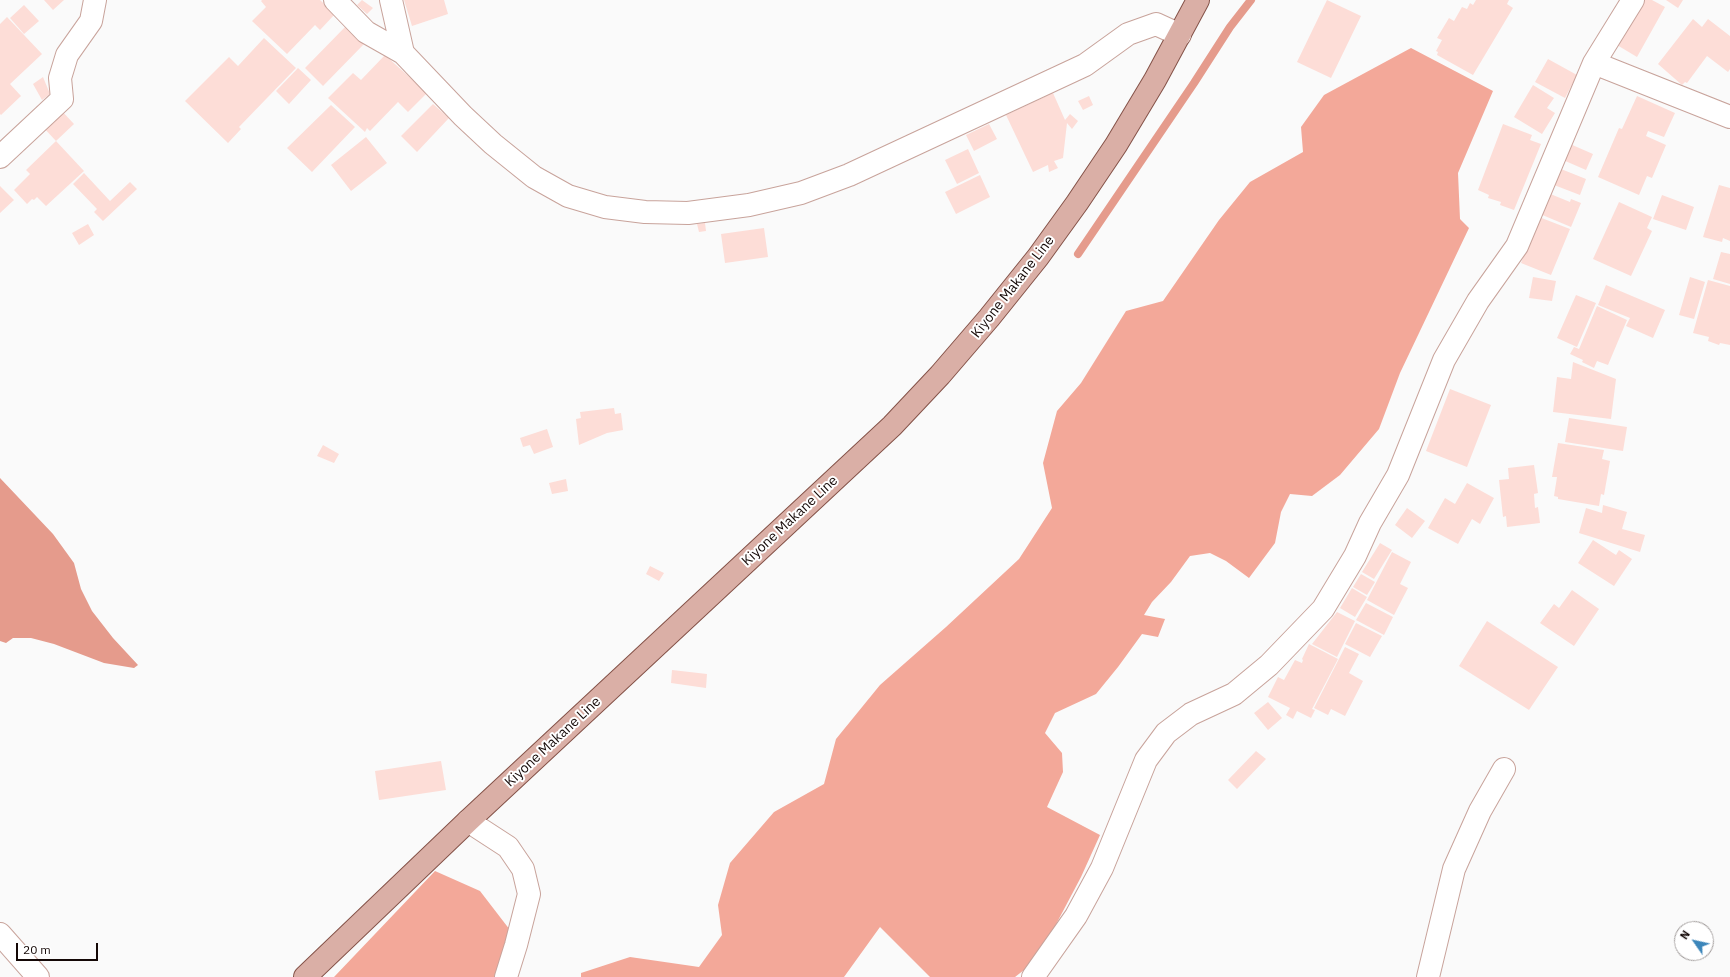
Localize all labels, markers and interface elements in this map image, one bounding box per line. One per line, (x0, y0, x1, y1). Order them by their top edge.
street label: Kiyone Makane Line (968, 233, 1058, 341)
street label: Kiyone Makane Line (739, 472, 841, 570)
street label: Kiyone Makane Line (502, 693, 604, 791)
north arrow (1674, 921, 1714, 961)
text: N (1677, 928, 1693, 942)
scale bar (18, 935, 100, 961)
text: 20 m (23, 942, 51, 957)

